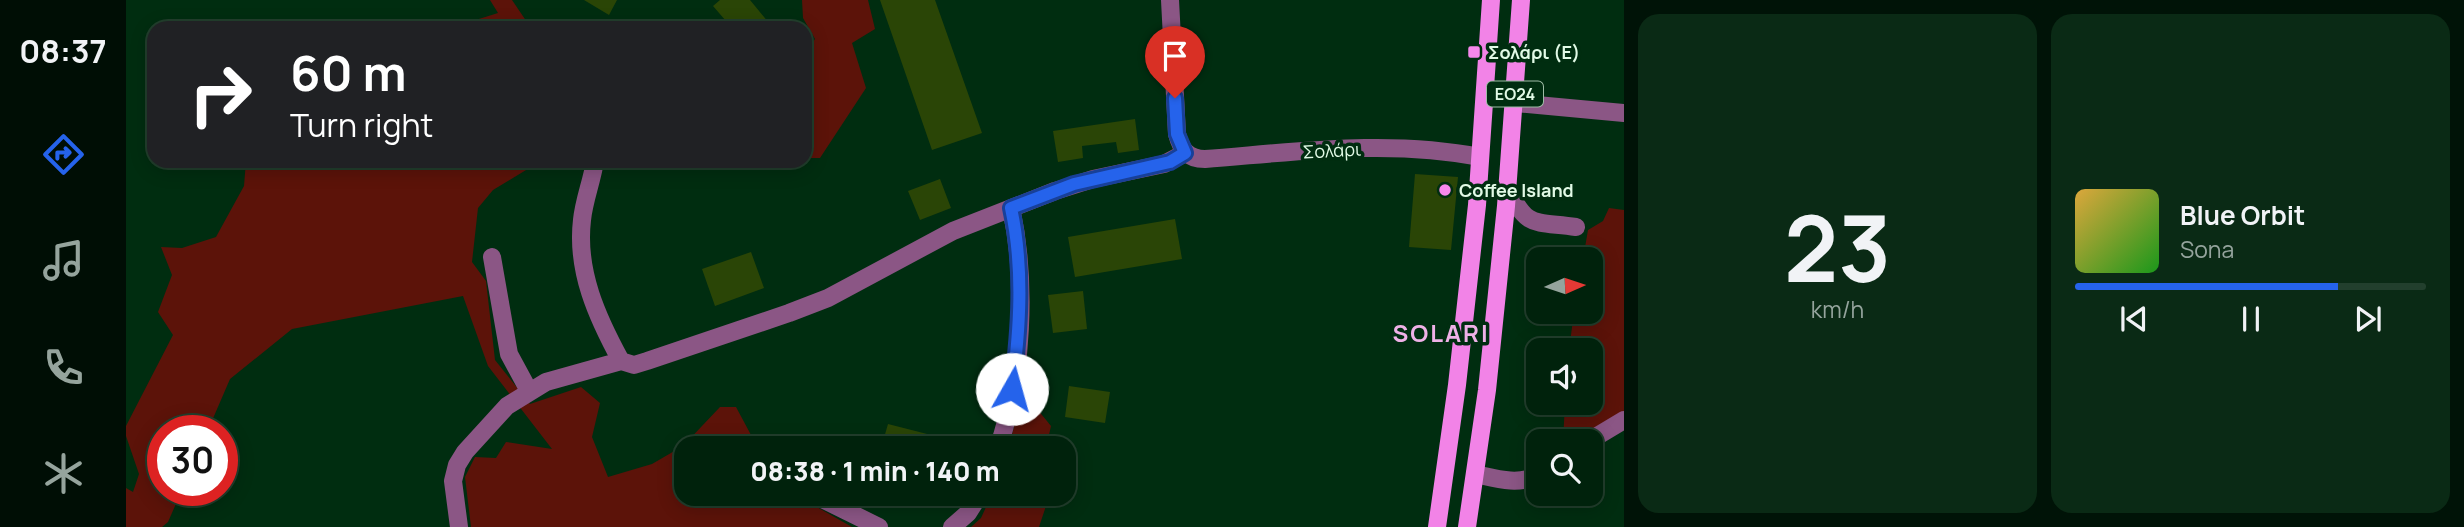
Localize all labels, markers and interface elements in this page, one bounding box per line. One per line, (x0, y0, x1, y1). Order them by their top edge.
pin (1145, 26, 1205, 98)
text: 08:37 (19, 29, 107, 73)
icon: arrive (1156, 37, 1194, 75)
text: 60 m (290, 39, 407, 106)
place label: Σολάρι (E) (1488, 40, 1580, 64)
marker: Σολάρι (E) (1466, 44, 1482, 60)
icon: right (175, 49, 266, 140)
road number: ΕΟ24 (1487, 82, 1543, 106)
text: Turn right (290, 103, 433, 147)
icon: directions (39, 130, 88, 179)
street label: Σολάρι (1302, 136, 1362, 164)
place label: Coffee Island (1459, 178, 1574, 202)
marker: Coffee Island (1437, 182, 1453, 198)
text: 23 (1784, 185, 1891, 309)
text: Blue Orbit (2180, 197, 2305, 233)
text: Sona (2180, 233, 2234, 265)
icon: music (39, 236, 88, 285)
north arrow (1526, 247, 1603, 324)
map controls (1526, 247, 1603, 506)
text: km/h (1811, 293, 1864, 325)
icon: previous (2115, 300, 2153, 338)
icon: pause (2232, 300, 2270, 338)
icon: next (2349, 300, 2387, 338)
district label: SOLARI (1392, 316, 1490, 349)
button: sound (1526, 338, 1603, 415)
icon: phone (39, 343, 88, 392)
position arrow (975, 352, 1049, 426)
speed limit sign: 30 (147, 415, 238, 506)
button: search (1526, 429, 1603, 506)
icon: climate (39, 449, 88, 498)
text: 08:38 · 1 min · 140 m (750, 453, 1000, 489)

